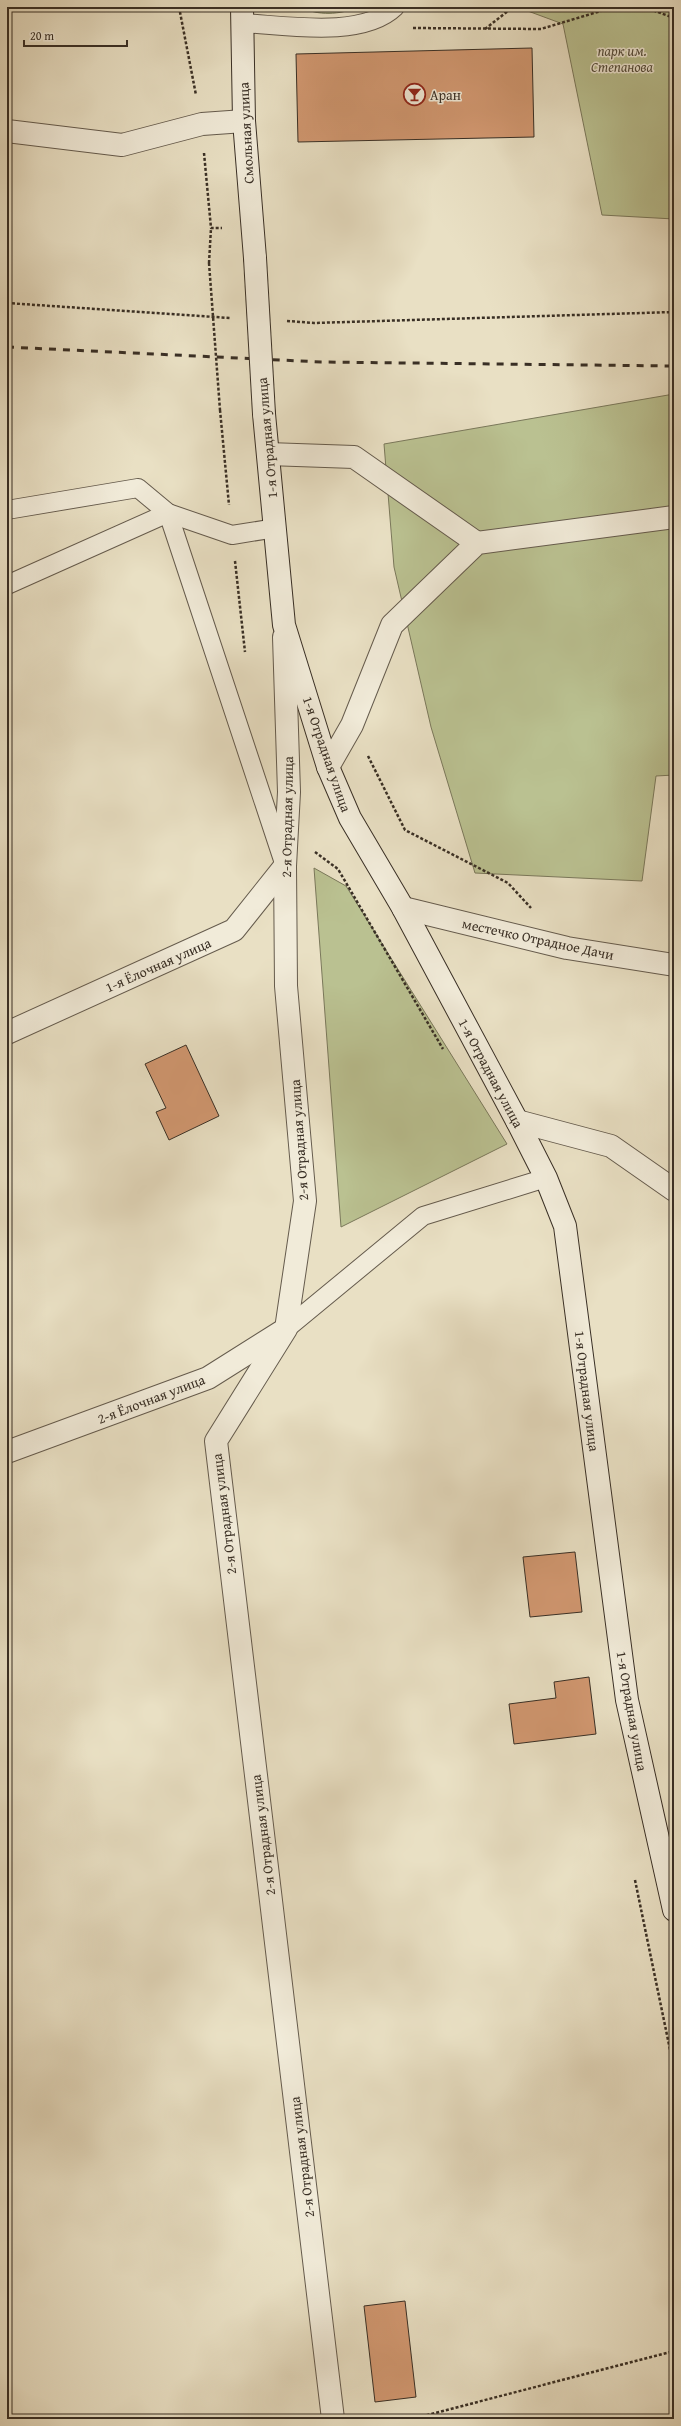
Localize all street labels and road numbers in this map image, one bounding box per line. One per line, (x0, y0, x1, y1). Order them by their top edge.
street label: Смольная улица (233, 81, 259, 184)
street label: 1-я Отрадная улица (252, 376, 282, 499)
street label: 1-я Отрадная улица (298, 693, 356, 815)
street label: 2-я Отрадная улица (276, 756, 298, 878)
street label: местечко Отрадное Дачи (460, 913, 616, 965)
street label: 1-я Ёлочная улица (102, 933, 214, 997)
street label: 1-я Отрадная улица (454, 1015, 529, 1132)
street label: 2-я Отрадная улица (285, 1078, 313, 1201)
street label: 1-я Отрадная улица (570, 1329, 604, 1453)
street label: 2-я Ёлочная улица (94, 1369, 208, 1429)
street label: 2-я Отрадная улица (207, 1452, 241, 1576)
street label: 1-я Отрадная улица (612, 1649, 652, 1773)
street label: 2-я Отрадная улица (246, 1773, 280, 1897)
street label: 2-я Отрадная улица (285, 2095, 319, 2219)

